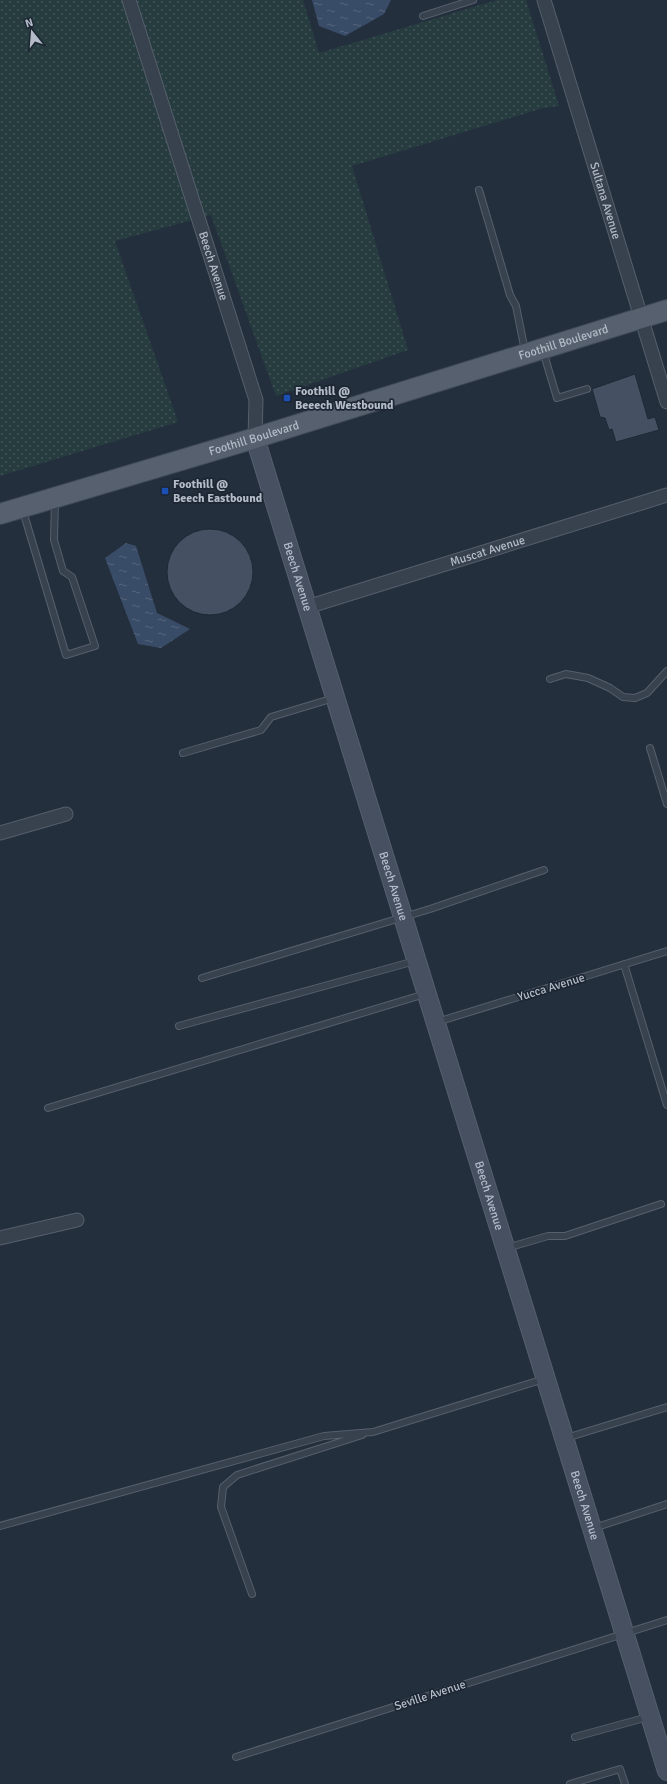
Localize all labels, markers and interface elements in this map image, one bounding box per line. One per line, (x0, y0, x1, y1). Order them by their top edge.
north arrow (12, 12, 52, 52)
text: N (24, 16, 35, 30)
street label: Sultana Avenue (586, 161, 624, 241)
street label: Beech Avenue (195, 230, 231, 303)
street label: Foothill Boulevard (517, 322, 610, 364)
place label: Foothill @ Beeech Westbound (295, 384, 394, 413)
marker: Foothill @ Beeech Westbound (282, 393, 292, 403)
street label: Foothill Boulevard (207, 418, 301, 459)
place label: Foothill @ Beech Eastbound (173, 477, 263, 506)
marker: Foothill @ Beech Eastbound (160, 486, 170, 496)
street label: Muscat Avenue (448, 533, 527, 570)
street label: Beech Avenue (280, 540, 315, 613)
street label: Beech Avenue (375, 850, 411, 923)
street label: Yucca Avenue (516, 970, 587, 1005)
street label: Beech Avenue (471, 1159, 506, 1232)
street label: Beech Avenue (567, 1469, 602, 1542)
street label: Seville Avenue (393, 1677, 468, 1714)

